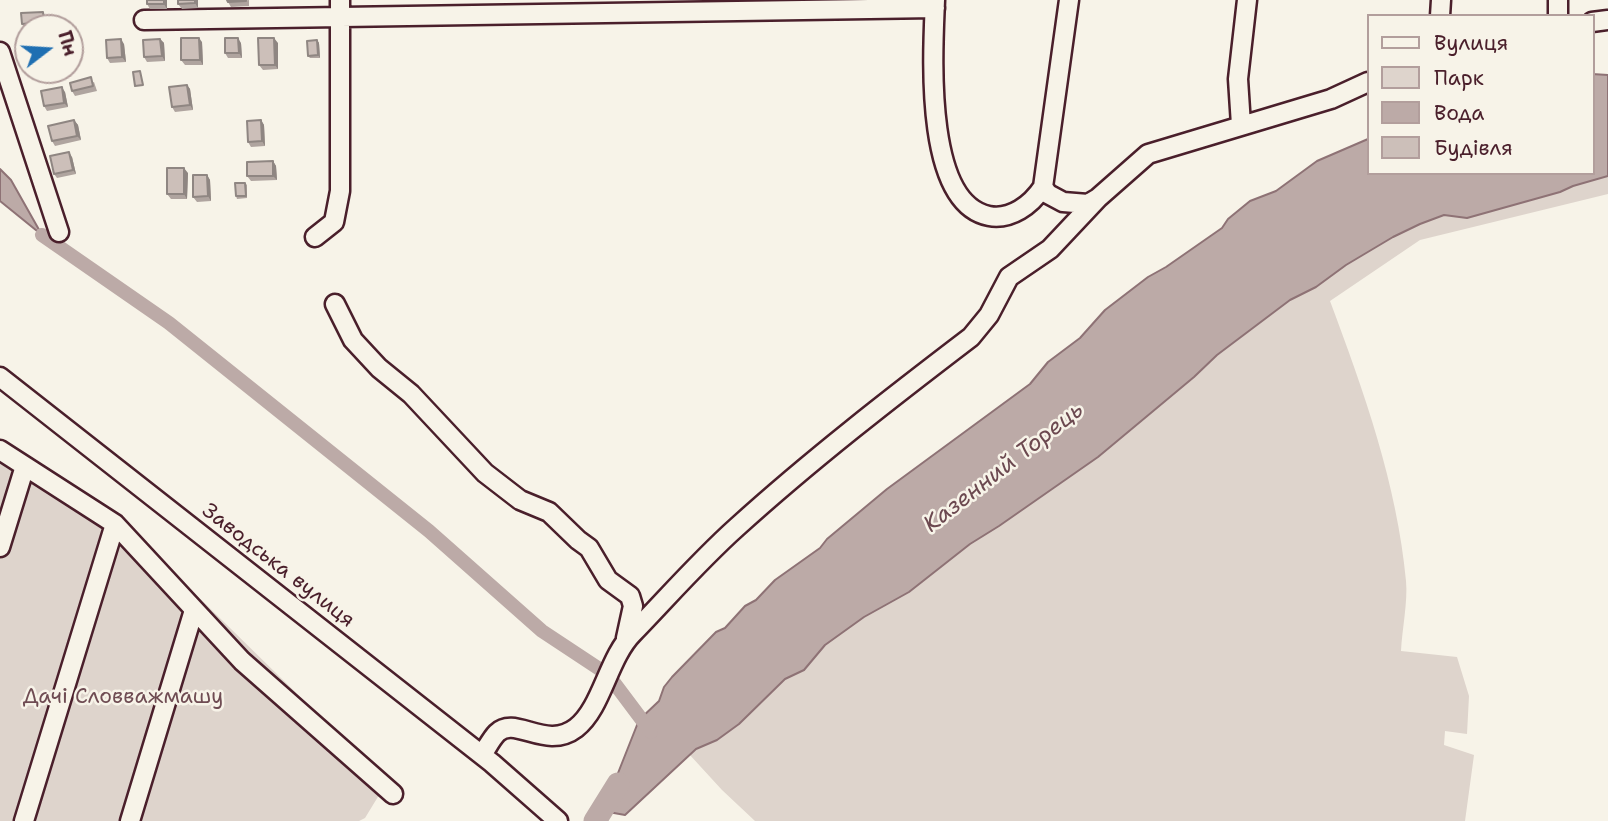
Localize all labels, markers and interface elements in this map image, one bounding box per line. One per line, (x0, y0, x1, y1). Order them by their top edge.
north arrow (14, 14, 84, 84)
legend (1366, 14, 1594, 175)
text: Пн (52, 28, 83, 59)
text: Вулиця (1434, 29, 1508, 57)
text: Парк (1434, 64, 1484, 92)
text: Вода (1434, 99, 1484, 127)
text: Будівля (1434, 134, 1513, 162)
water label: Казенний Торець (919, 397, 1089, 539)
street label: Заводська вулиця (197, 499, 359, 633)
park label: Дачі Словважмашу (23, 685, 223, 711)

